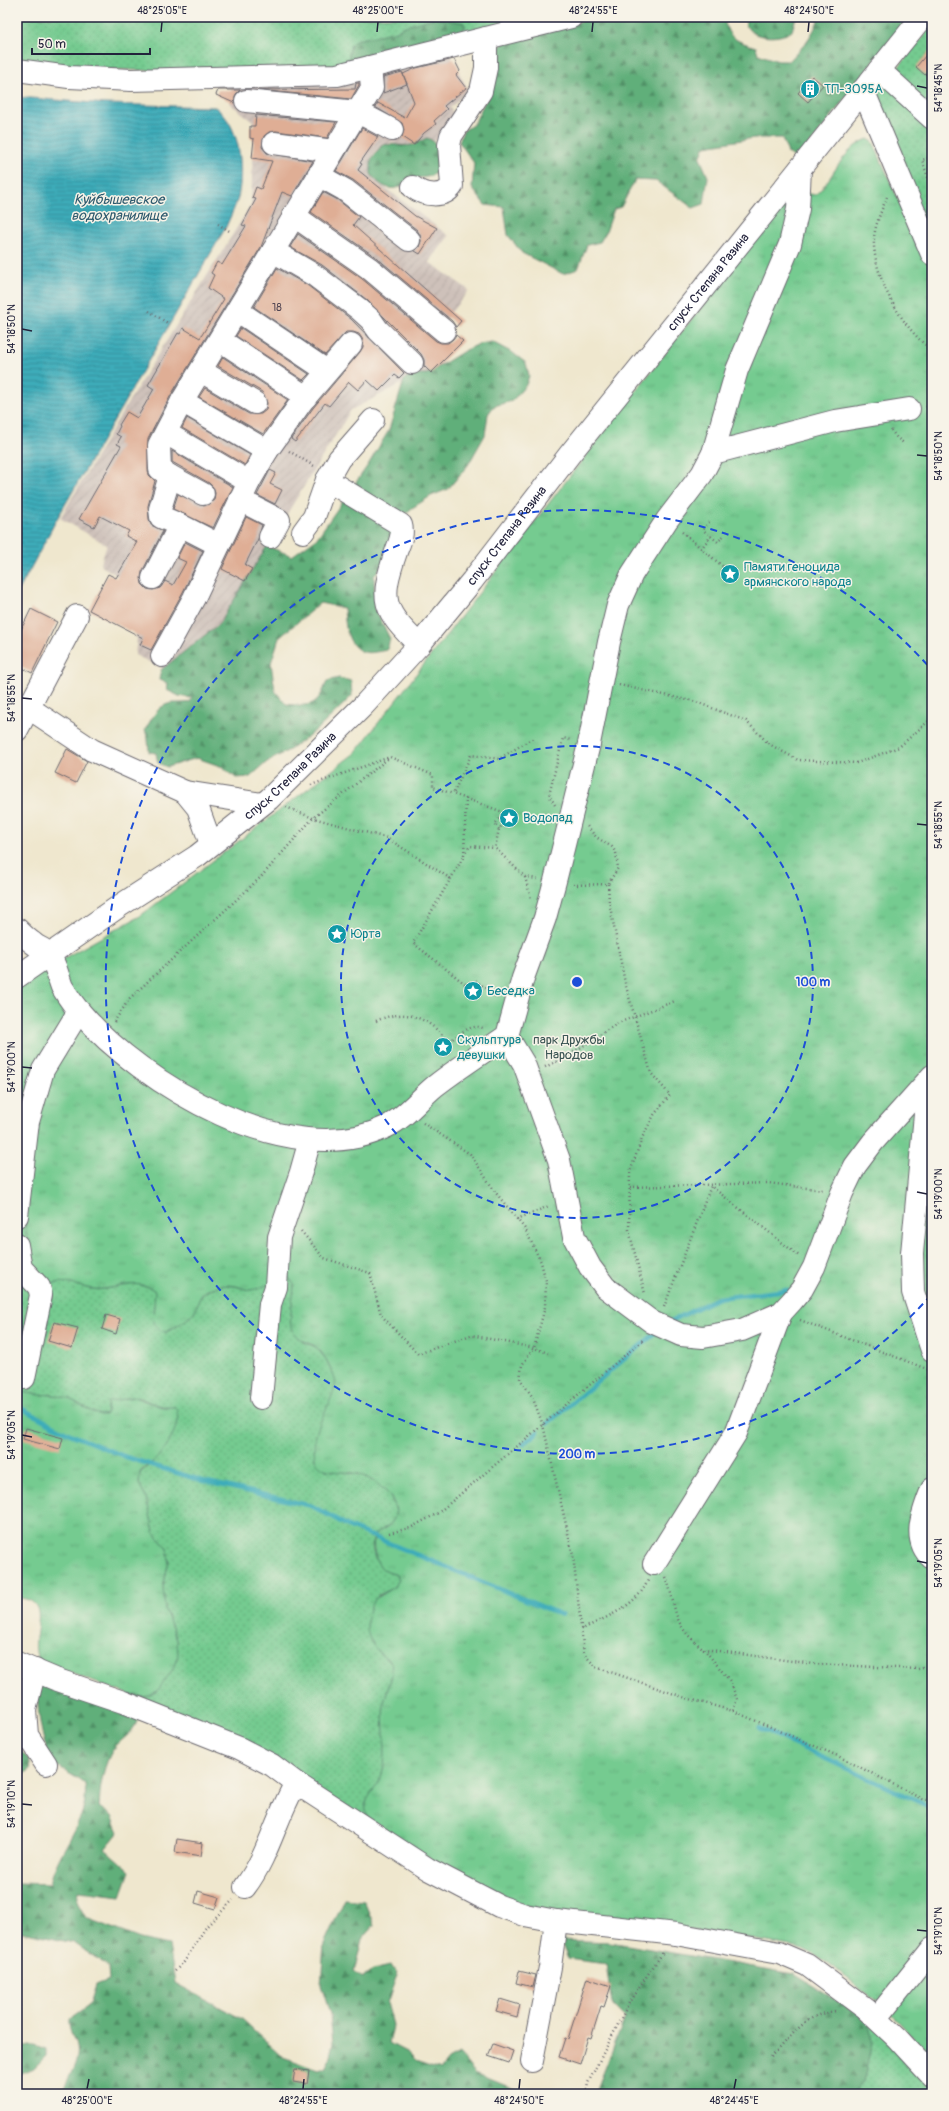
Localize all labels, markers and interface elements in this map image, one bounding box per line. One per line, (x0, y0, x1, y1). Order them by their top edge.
text: 48°25'05"E (137, 5, 187, 17)
text: 48°25'00"E (352, 5, 404, 17)
text: 48°24'55"E (569, 5, 617, 17)
text: 48°24'50"E (784, 5, 834, 17)
scale bar (32, 30, 150, 56)
text: 50 m (38, 37, 66, 52)
text: 54°18'45"N (933, 63, 945, 112)
building icon: ТП-3095А (799, 78, 821, 100)
place label: ТП-3095А (824, 81, 883, 97)
water label: Куйбышевское водохранилище (71, 191, 169, 224)
street label: спуск Степана Разина (664, 230, 753, 334)
house number: 18 (272, 301, 282, 314)
text: 54°18'50"N (6, 304, 18, 354)
text: 54°18'50"N (933, 431, 945, 481)
street label: спуск Степана Разина (464, 483, 550, 589)
place label: Памяти геноцида армянского народа (744, 559, 851, 590)
place icon: Памяти геноцида армянского народа (719, 563, 741, 585)
text: 54°18'55"N (6, 674, 18, 722)
street label: спуск Степана Разина (241, 729, 340, 823)
text: 54°18'55"N (933, 801, 945, 849)
place icon: Водопад (498, 807, 520, 829)
place label: Водопад (523, 810, 573, 826)
place icon: Юрта (326, 923, 348, 945)
place label: Юрта (351, 926, 381, 942)
centre of rings (570, 975, 584, 989)
text: 100 m (796, 975, 831, 990)
place icon: Беседка (462, 980, 484, 1002)
place label: Беседка (487, 983, 535, 999)
place label: Скульптура девушки (457, 1032, 521, 1063)
park label: парк Дружбы Народов (533, 1032, 605, 1063)
place icon: Скульптура девушки (432, 1036, 454, 1058)
text: 54°19'00"N (6, 1041, 18, 1093)
text: 54°19'00"N (933, 1168, 945, 1220)
text: 54°19'05"N (6, 1410, 18, 1460)
text: 200 m (559, 1447, 596, 1462)
text: 54°19'05"N (933, 1538, 945, 1588)
text: 54°19'10"N (6, 1780, 18, 1828)
text: 54°19'10"N (933, 1907, 945, 1955)
text: 48°25'00"E (61, 2095, 113, 2107)
text: 48°24'55"E (279, 2095, 327, 2107)
text: 48°24'50"E (494, 2095, 544, 2107)
text: 48°24'45"E (709, 2095, 759, 2107)

